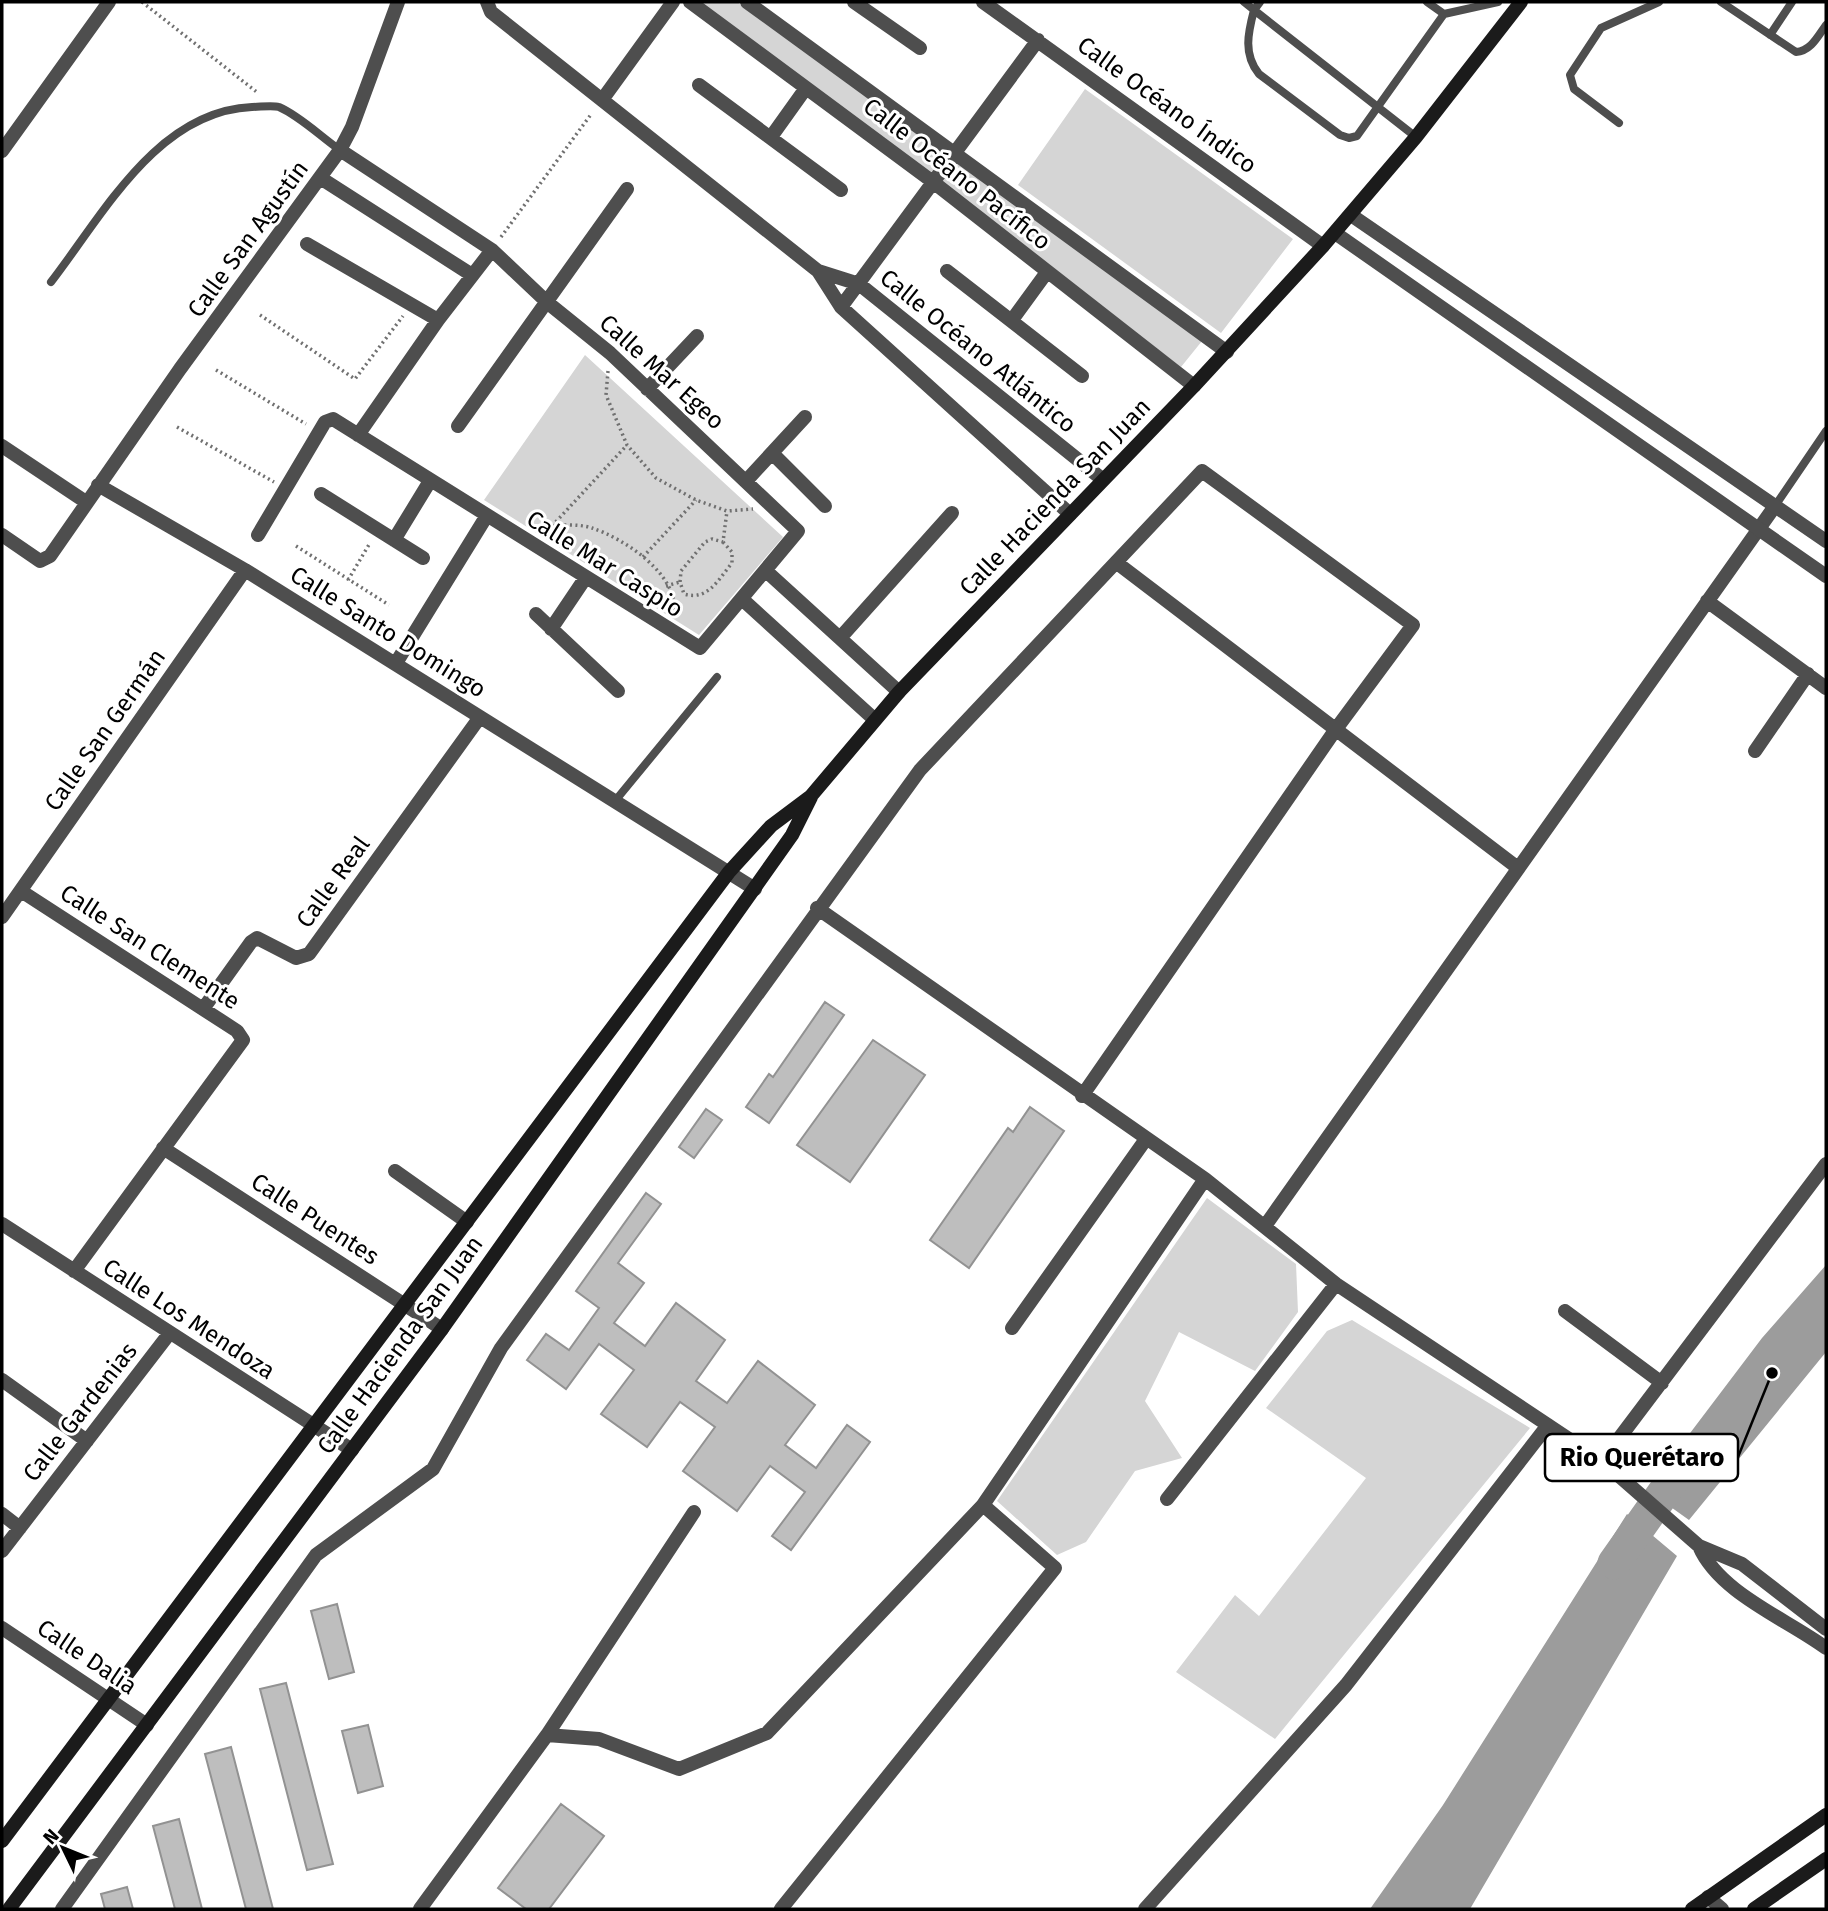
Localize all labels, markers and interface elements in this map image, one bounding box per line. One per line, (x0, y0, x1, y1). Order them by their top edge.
street label: Calle Océano Índico (1072, 30, 1263, 179)
street label: Calle Océano Pacífico (858, 92, 1056, 256)
street label: Calle San Agustín (182, 155, 314, 323)
street label: Calle Océano Atlántico (874, 263, 1082, 439)
street label: Calle Mar Egeo (594, 309, 730, 435)
street label: Calle Hacienda San Juan (954, 393, 1156, 601)
street label: Calle Mar Caspio (522, 505, 688, 623)
street label: Calle Santo Domingo (285, 560, 491, 704)
street label: Calle San Germán (39, 644, 171, 816)
street label: Calle Real (290, 831, 376, 933)
street label: Calle San Clemente (55, 879, 245, 1015)
street label: Calle Puentes (246, 1167, 384, 1271)
street label: Calle Hacienda San Juan (311, 1230, 489, 1460)
street label: Calle Los Mendoza (98, 1253, 280, 1385)
street label: Calle Gardenias (17, 1337, 143, 1487)
callout: Rio Querétaro (1545, 1434, 1738, 1481)
text: Rio Querétaro (1560, 1442, 1724, 1473)
street label: Calle Dalia (32, 1613, 142, 1701)
north arrow (28, 1813, 98, 1883)
text: N (38, 1824, 64, 1849)

